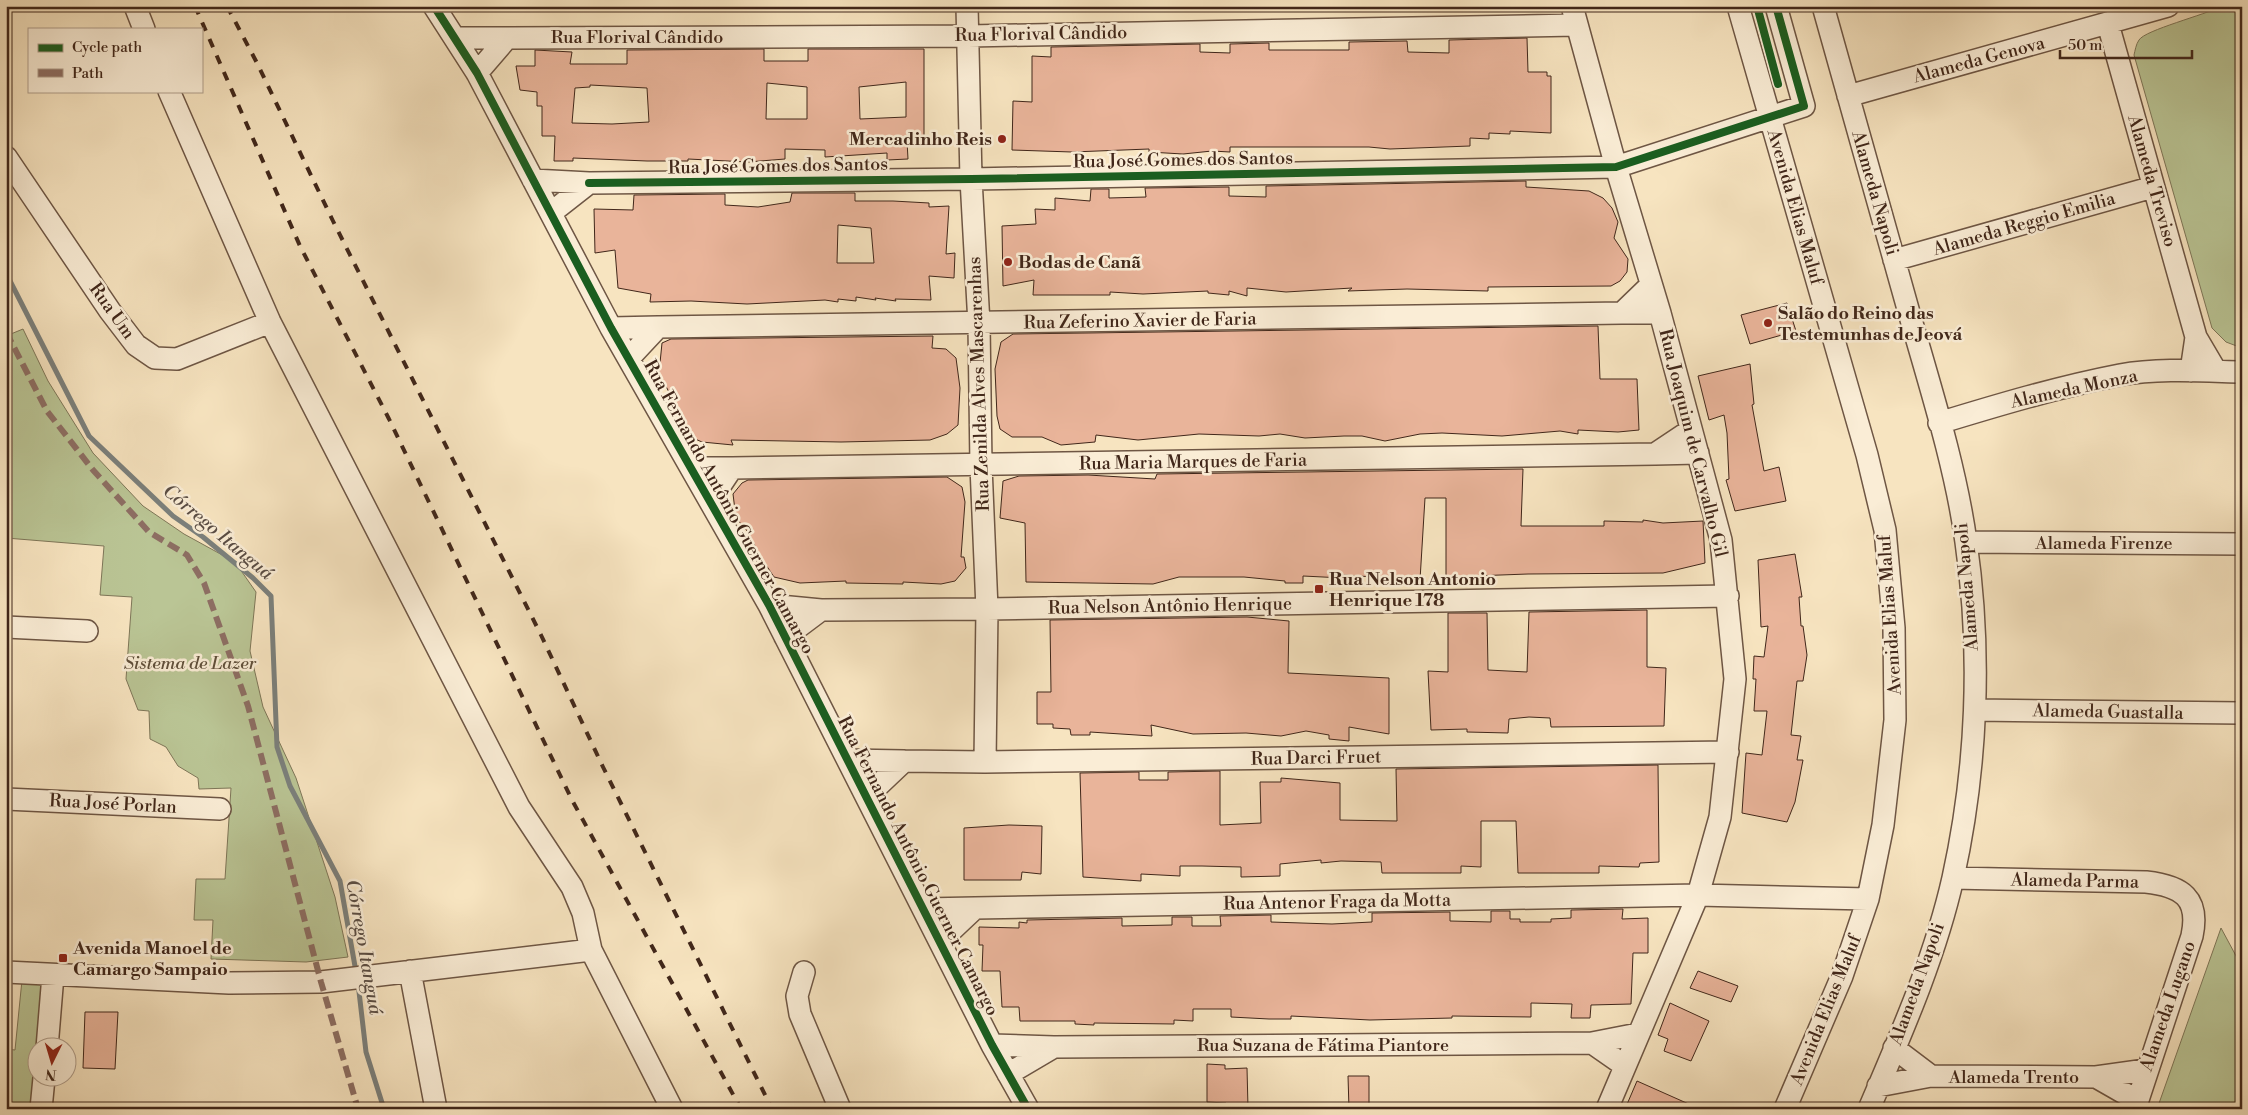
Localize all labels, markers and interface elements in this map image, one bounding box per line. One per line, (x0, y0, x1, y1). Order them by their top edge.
street label: Rua Florival Cândido (954, 21, 1128, 47)
street label: Rua Florival Cândido (551, 26, 723, 49)
legend (28, 28, 202, 92)
scale bar (2060, 28, 2193, 60)
street label: Alameda Genova (1910, 31, 2048, 89)
text: 50 m (2068, 36, 2102, 55)
text: Cycle path (72, 38, 142, 57)
text: Path (72, 64, 104, 83)
street label: Alameda Treviso (2122, 111, 2182, 250)
street label: Avenida Elias Maluf (1762, 126, 1829, 289)
street label: Alameda Napoli (1846, 127, 1904, 258)
place label: Mercadinho Reis (849, 128, 992, 151)
marker: Mercadinho Reis (996, 133, 1008, 145)
street label: Rua José Gomes dos Santos (1073, 147, 1293, 173)
street label: Rua José Gomes dos Santos (668, 153, 888, 179)
street label: Alameda Reggio Emilia (1929, 187, 2119, 261)
place label: Bodas de Canã (1018, 251, 1141, 274)
street label: Rua Zenilda Alves Mascarenhas (963, 256, 995, 512)
marker: Bodas de Canã (1002, 256, 1014, 268)
street label: Rua Um (84, 278, 140, 344)
place label: Salão do Reino das Testemunhas de Jeová (1778, 302, 1963, 346)
street label: Rua Zeferino Xavier de Faria (1023, 307, 1258, 335)
marker: Salão do Reino das Testemunhas de Jeová (1762, 317, 1774, 329)
street label: Rua Joaquim de Carvalho Gil (1653, 326, 1733, 560)
street label: Rua Fernando Antônio Guerner Camargo (638, 356, 820, 658)
street label: Alameda Monza (2007, 364, 2140, 414)
street label: Rua Maria Marques de Faria (1079, 448, 1308, 475)
water label: Córrego Itanguá (158, 479, 278, 585)
street label: Alameda Napoli (1950, 522, 1984, 653)
street label: Alameda Firenze (2034, 532, 2173, 555)
street label: Avenida Elias Maluf (1873, 533, 1907, 697)
place label: Rua Nelson Antonio Henrique 178 (1329, 568, 1496, 612)
marker: Rua Nelson Antonio Henrique 178 (1313, 583, 1325, 595)
street label: Rua Nelson Antônio Henrique (1048, 592, 1292, 620)
park label: Sistema de Lazer (124, 652, 257, 675)
street label: Alameda Guastalla (2031, 699, 2185, 725)
street label: Rua Fernando Antônio Guerner Camargo (832, 712, 1004, 1020)
street label: Rua Darci Fruet (1251, 745, 1382, 771)
street label: Rua José Porlan (49, 789, 178, 819)
street label: Alameda Parma (2010, 868, 2140, 894)
water label: Córrego Itanguá (340, 878, 388, 1017)
street label: Rua Antenor Fraga da Motta (1223, 888, 1452, 915)
street label: Alameda Napoli (1884, 920, 1950, 1049)
street label: Avenida Elias Maluf (1785, 930, 1867, 1090)
place label: Avenida Manoel de Camargo Sampaio (72, 937, 232, 981)
street label: Alameda Lugano (2135, 938, 2201, 1075)
marker: Avenida Manoel de Camargo Sampaio (57, 952, 69, 964)
street label: Rua Suzana de Fátima Piantore (1197, 1034, 1449, 1057)
north arrow (28, 1038, 78, 1088)
text: N (45, 1065, 57, 1083)
street label: Alameda Trento (1948, 1066, 2079, 1089)

